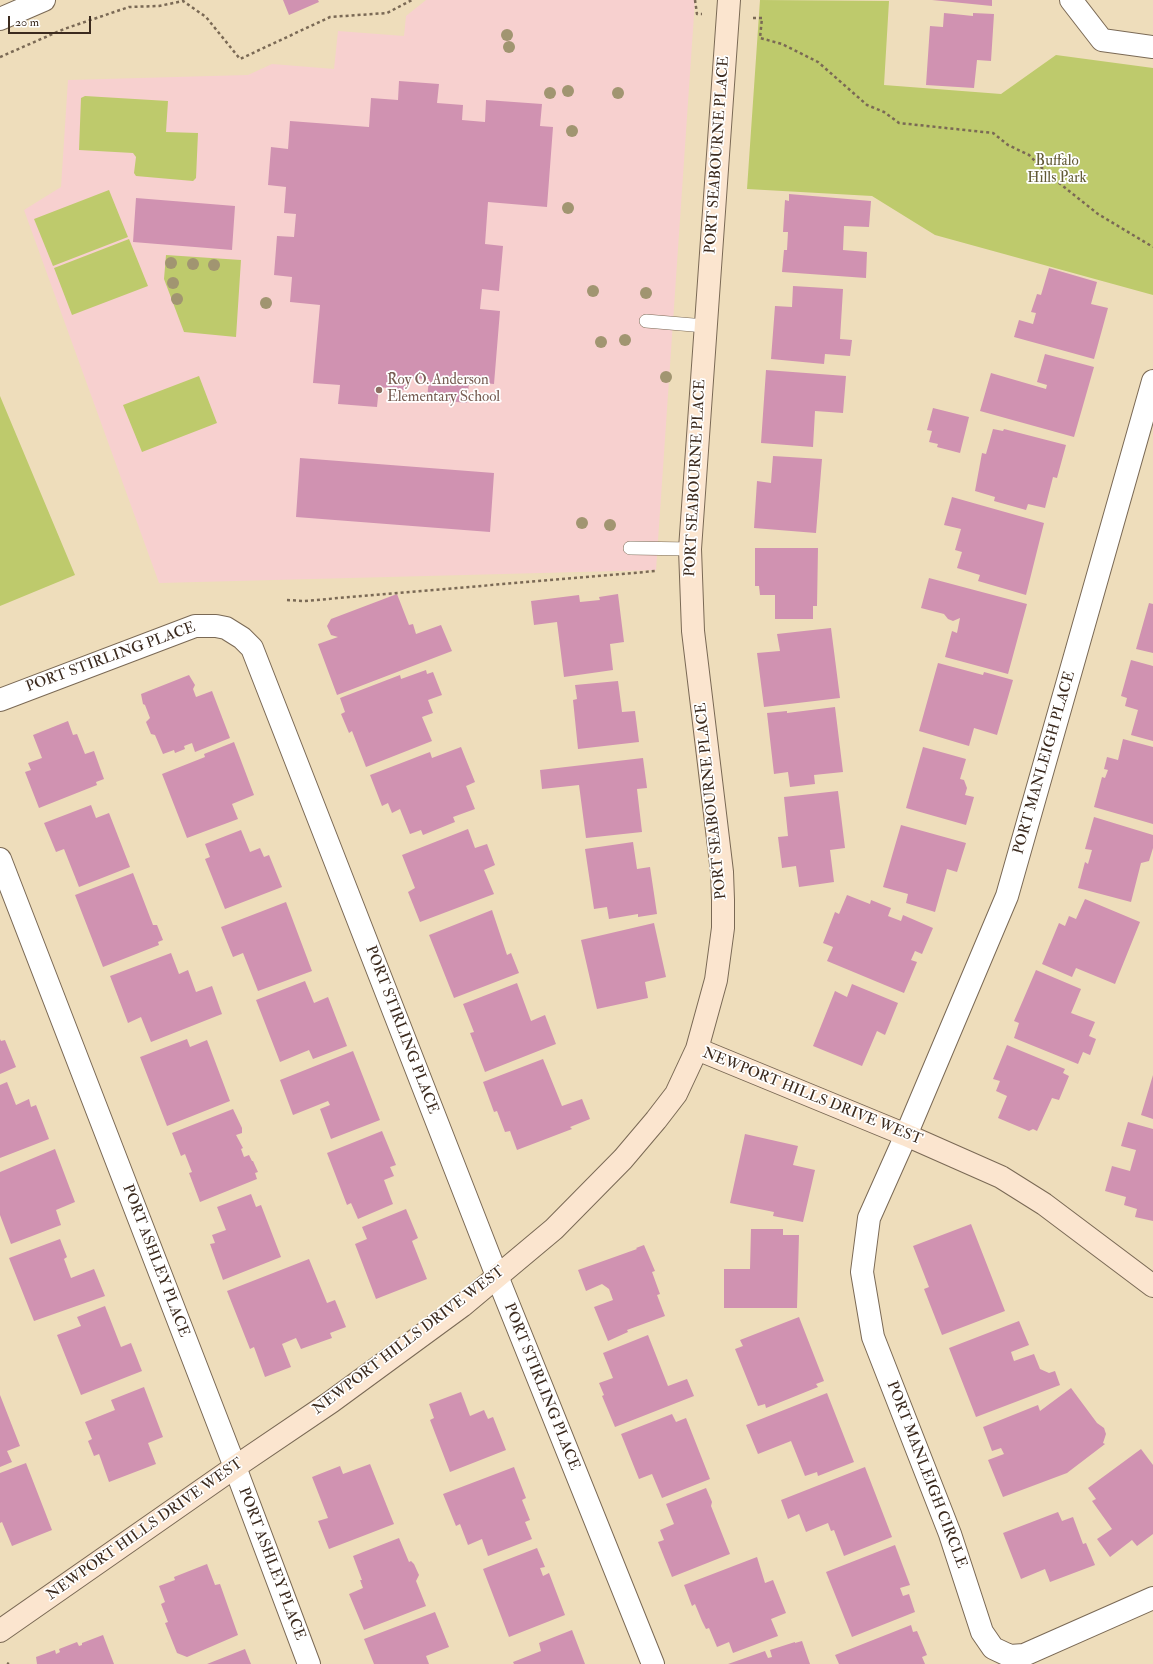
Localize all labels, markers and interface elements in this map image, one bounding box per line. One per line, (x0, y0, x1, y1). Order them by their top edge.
scale bar (10, 8, 93, 34)
text: 20 m (15, 15, 39, 30)
street label: PORT SEABOURNE PLACE (702, 56, 734, 254)
park label: Buffalo Hills Park (1027, 153, 1087, 188)
place label: Roy O. Anderson Elementary School (387, 372, 500, 407)
street label: PORT SEABOURNE PLACE (682, 379, 710, 577)
marker: Roy O. Anderson Elementary School (374, 385, 384, 395)
street label: PORT STIRLING PLACE (24, 619, 198, 697)
street label: PORT MANLEIGH PLACE (1010, 669, 1080, 857)
street label: PORT SEABOURNE PLACE (693, 702, 731, 900)
street label: PORT STIRLING PLACE (361, 943, 441, 1117)
street label: NEWPORT HILLS DRIVE WEST (699, 1045, 925, 1149)
street label: PORT ASHLEY PLACE (118, 1182, 192, 1340)
street label: NEWPORT HILLS DRIVE WEST (310, 1263, 508, 1419)
street label: PORT STIRLING PLACE (499, 1301, 583, 1473)
street label: PORT MANLEIGH CIRCLE (882, 1379, 970, 1571)
street label: NEWPORT HILLS DRIVE WEST (43, 1455, 247, 1605)
street label: PORT ASHLEY PLACE (234, 1485, 308, 1643)

